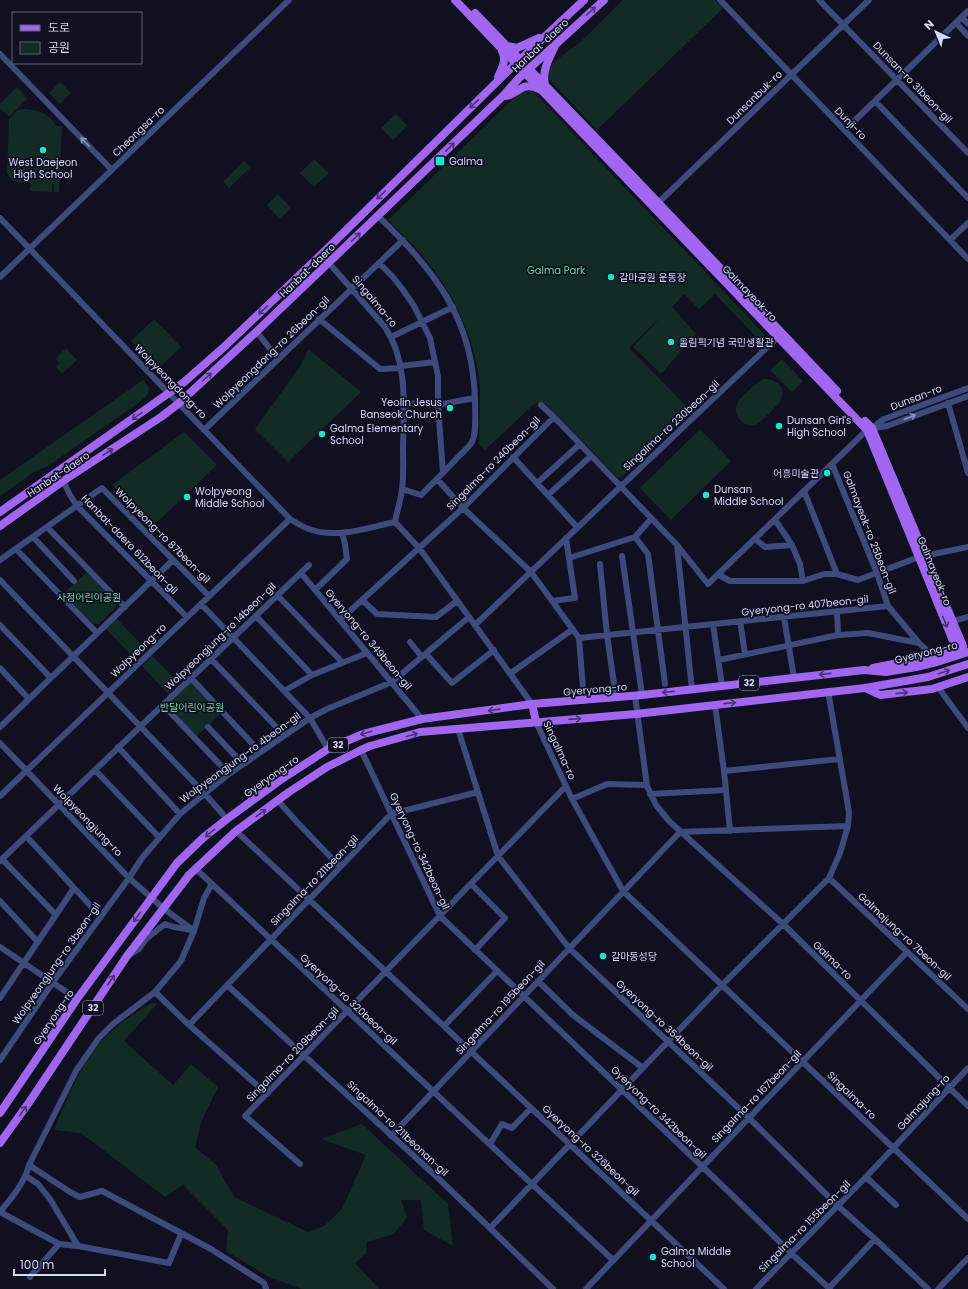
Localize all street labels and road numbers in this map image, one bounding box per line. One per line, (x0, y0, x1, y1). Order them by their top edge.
street label: Hanbat-daero (509, 15, 572, 76)
street label: Dunsan-ro 31beon-gil (870, 38, 956, 127)
street label: Dunsanbuk-ro (723, 67, 786, 128)
street label: Cheongsa-ro (109, 103, 168, 160)
street label: Dunji-ro (831, 104, 870, 143)
street label: Hanbat-daero (276, 240, 339, 301)
street label: Galmayeok-ro (719, 262, 780, 325)
street label: Singalma-ro (348, 272, 401, 330)
street label: Wolpyeongdong-ro 26beon-gil (210, 293, 333, 412)
street label: Wolpyeongdong-ro (131, 341, 210, 422)
street label: Singalma-ro 230beon-gil (620, 377, 723, 474)
street label: Dunsan-ro (888, 381, 944, 414)
street label: Singalma-ro 240beon-gil (443, 413, 544, 514)
street label: Hanbat-daero (24, 448, 93, 501)
street label: Galmayeok-ro 25beon-gil (839, 468, 900, 596)
street label: Wolpyeong-ro 87beon-gil (111, 484, 214, 587)
street label: Hanbat-daero 612beon-gil (78, 491, 181, 598)
street label: Galmayeok-ro (914, 534, 955, 608)
street label: Wolpyeongjung-ro 14beon-gil (161, 579, 279, 694)
street label: Gyeryong-ro 349beon-gil (322, 585, 416, 693)
street label: Gyeryong-ro 407beon-gil (741, 591, 869, 620)
street label: Wolpyeong-ro (107, 620, 170, 681)
street label: Gyeryong-ro (893, 637, 959, 668)
road number: 32 (739, 676, 759, 690)
street label: Gyeryong-ro (562, 679, 628, 700)
street label: Wolpyeongjung-ro 4beon-gil (177, 708, 304, 806)
street label: Singalma-ro (539, 718, 580, 782)
road number: 32 (328, 738, 348, 752)
street label: Gyeryong-ro (241, 752, 302, 801)
street label: Wolpyeongjung-ro (49, 781, 126, 860)
street label: Gyeryong-ro 342beon-gil (386, 790, 453, 912)
street label: Singalma-ro 211beon-gil (267, 832, 362, 929)
street label: Galmajung-ro 7beon-gil (855, 889, 955, 984)
street label: Wolpyeongjung-ro 3beon-gil (8, 899, 104, 1027)
street label: Galma-ro (810, 938, 856, 983)
street label: Gyeryong-ro 320beon-gil (297, 950, 400, 1048)
street label: Singalma-ro 195beon-gil (452, 957, 548, 1058)
street label: Gyeryong-ro 354beon-gil (613, 976, 717, 1075)
street label: Gyeryong-ro (29, 986, 78, 1048)
road number: 32 (83, 1001, 103, 1015)
street label: Singalma-ro 209beon-gil (243, 1003, 342, 1105)
street label: Singalma-ro 167beon-gil (708, 1047, 805, 1146)
street label: Gyeryong-ro 342beon-gil (608, 1063, 710, 1162)
street label: Singalma-ro (824, 1068, 880, 1123)
street label: Galmajung-ro (893, 1071, 953, 1134)
street label: Singalma-ro 211beonan-gil (343, 1077, 452, 1180)
street label: Gyeryong-ro 326beon-gil (539, 1101, 643, 1199)
street label: Singalma-ro 155beon-gil (755, 1177, 854, 1276)

